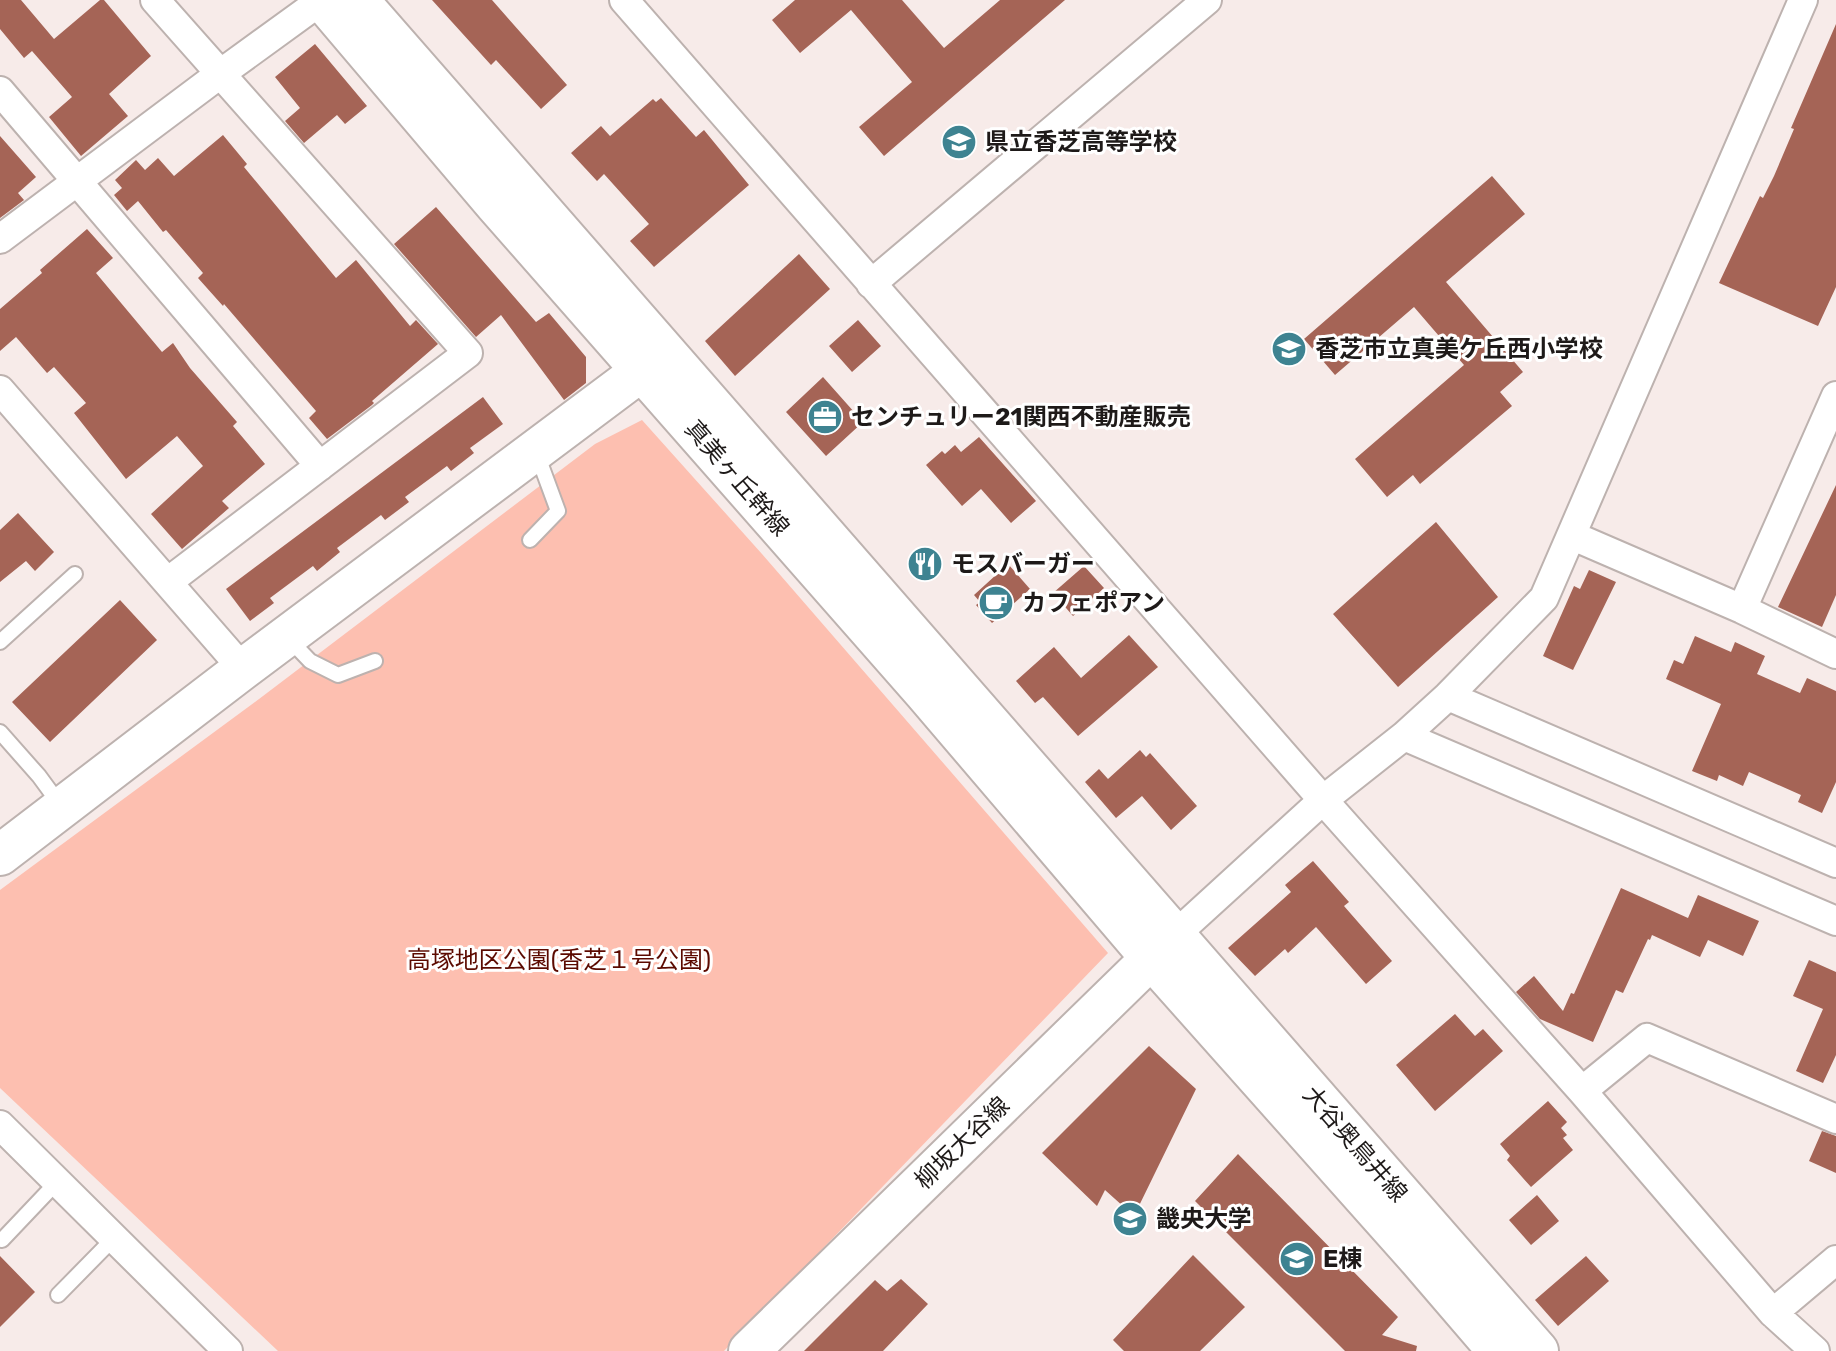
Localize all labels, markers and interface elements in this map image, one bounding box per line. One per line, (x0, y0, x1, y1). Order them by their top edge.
school or university icon: 県立香芝高等学校 (940, 123, 978, 161)
place label: 県立香芝高等学校 (985, 128, 1177, 156)
school or university icon: 香芝市立真美ケ丘西小学校 (1270, 330, 1308, 368)
place label: 香芝市立真美ケ丘西小学校 (1315, 335, 1603, 363)
office icon: センチュリー21関西不動産販売 (806, 398, 844, 436)
place label: センチュリー21関西不動産販売 (851, 403, 1191, 431)
street label: 真美ヶ丘幹線 (679, 414, 795, 542)
restaurant icon: モスバーガー (906, 545, 944, 583)
place label: モスバーガー (951, 550, 1095, 578)
cafe icon: カフェポアン (977, 584, 1015, 622)
place label: カフェポアン (1022, 589, 1165, 617)
park label: 高塚地区公園(香芝１号公園) (407, 946, 711, 974)
street label: 大谷奥鳥井線 (1297, 1080, 1413, 1208)
street label: 柳坂大谷線 (909, 1091, 1015, 1195)
school or university icon: 畿央大学 (1111, 1200, 1149, 1238)
place label: 畿央大学 (1156, 1205, 1252, 1233)
school or university icon: E棟 (1278, 1240, 1316, 1278)
place label: E棟 (1323, 1245, 1362, 1273)

